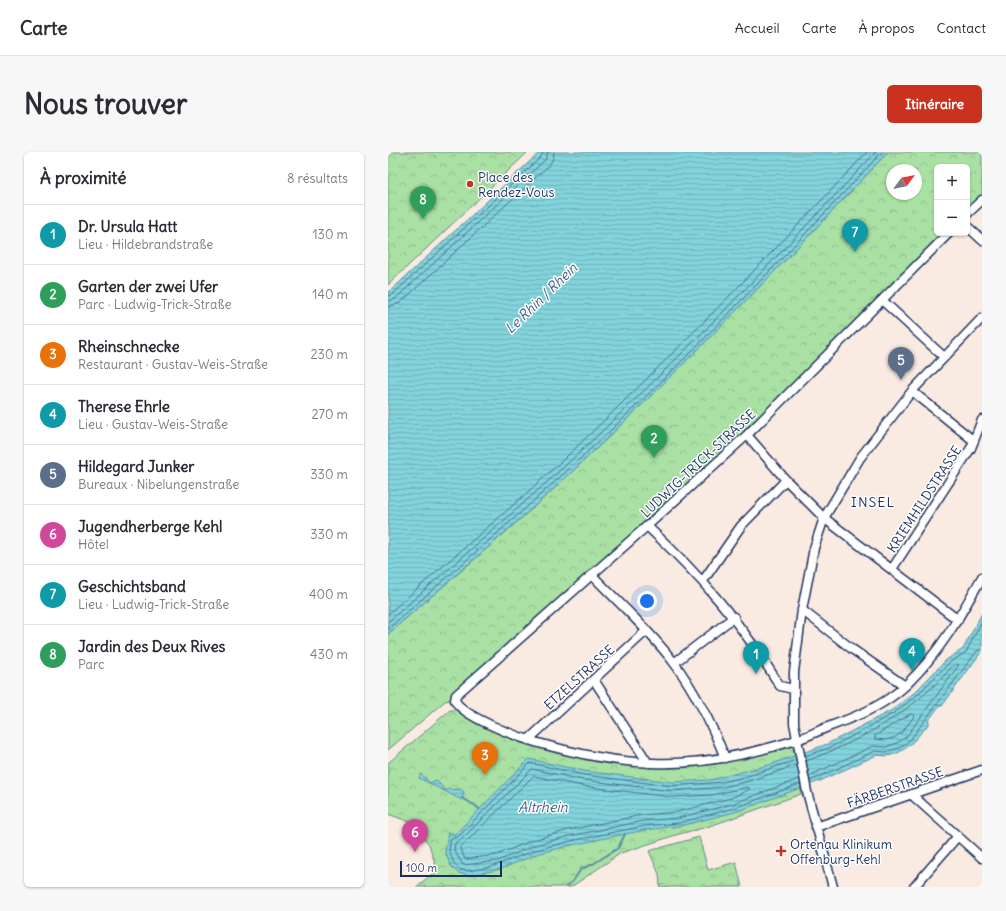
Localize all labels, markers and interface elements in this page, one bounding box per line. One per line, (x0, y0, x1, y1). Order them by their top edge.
text: Carte (20, 16, 67, 40)
text: Accueil (735, 19, 780, 37)
text: Carte (802, 19, 837, 37)
text: À propos (859, 19, 915, 37)
text: Contact (937, 19, 986, 37)
button: Itinéraire (887, 85, 982, 123)
text: Nous trouver (24, 86, 187, 122)
north arrow (886, 164, 922, 200)
map controls (934, 164, 970, 236)
button: + (934, 164, 970, 200)
text: À proximité (40, 167, 126, 189)
place label: Place des Rendez-Vous (478, 169, 554, 201)
text: 8 résultats (287, 170, 348, 187)
marker: Place des Rendez-Vous (465, 179, 475, 189)
pin: 8 (410, 186, 436, 219)
button: − (934, 200, 970, 236)
text: Dr. Ursula Hatt (78, 217, 177, 236)
pin: 7 (842, 219, 868, 252)
text: 1 (50, 226, 56, 243)
text: 130 m (312, 226, 348, 243)
text: Lieu · Hildebrandstraße (78, 236, 213, 253)
water label: Le Rhin / Rhein (501, 258, 582, 337)
text: Garten der zwei Ufer (78, 277, 218, 296)
text: 2 (49, 286, 57, 303)
text: 140 m (312, 286, 348, 303)
text: Parc · Ludwig-Trick-Straße (78, 296, 232, 313)
text: Rheinschnecke (78, 337, 179, 356)
text: 3 (49, 346, 57, 363)
text: 230 m (310, 346, 348, 363)
pin: 5 (888, 347, 914, 380)
text: Restaurant · Gustav-Weis-Straße (78, 356, 268, 373)
text: Therese Ehrle (78, 397, 170, 416)
street label: LUDWIG-TRICK-STRASSE (637, 405, 760, 521)
text: 4 (49, 406, 57, 423)
text: 270 m (311, 406, 348, 423)
text: Lieu · Gustav-Weis-Straße (78, 416, 228, 433)
pin: 2 (641, 425, 667, 458)
street label: KRIEMHILDSTRASSE (883, 442, 966, 556)
text: Hildegard Junker (78, 457, 194, 476)
text: 5 (49, 466, 57, 483)
text: 330 m (310, 466, 348, 483)
text: Bureaux · Nibelungenstraße (78, 476, 239, 493)
district label: INSEL (851, 493, 895, 511)
text: Jugendherberge Kehl (78, 517, 222, 536)
text: 6 (49, 526, 57, 543)
text: 330 m (310, 526, 348, 543)
text: Hôtel (78, 536, 109, 553)
text: Geschichtsband (78, 577, 186, 596)
text: 7 (50, 586, 56, 603)
text: 400 m (309, 586, 348, 603)
your location (637, 591, 657, 611)
text: Lieu · Ludwig-Trick-Straße (78, 596, 229, 613)
text: Jardin des Deux Rives (78, 637, 225, 656)
pin: 4 (899, 638, 925, 671)
street label: ETZELSTRASSE (540, 641, 618, 714)
pin: 1 (743, 641, 769, 674)
text: 8 (49, 646, 57, 663)
text: 430 m (310, 646, 348, 663)
text: Parc (78, 656, 105, 673)
pin: 3 (472, 742, 498, 775)
street label: FÄRBERSTRASSE (845, 762, 946, 812)
water label: Altrhein (518, 798, 569, 816)
pin: 6 (402, 819, 428, 852)
place label: Ortenau Klinikum Offenburg-Kehl (790, 836, 892, 868)
marker: Ortenau Klinikum Offenburg-Kehl (775, 845, 787, 857)
scale bar (400, 859, 502, 878)
text: 100 m (406, 861, 437, 875)

